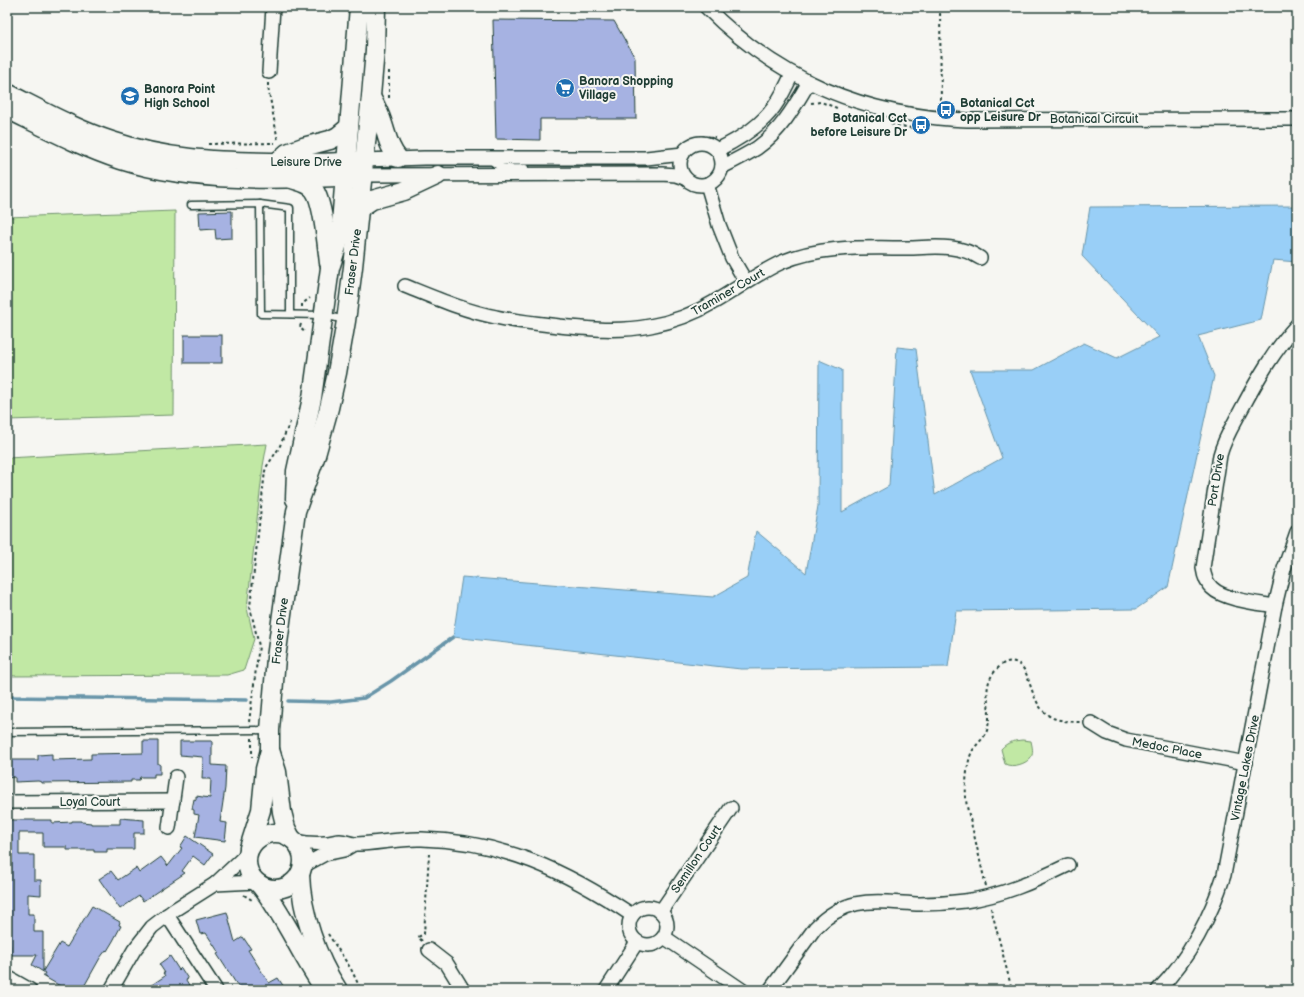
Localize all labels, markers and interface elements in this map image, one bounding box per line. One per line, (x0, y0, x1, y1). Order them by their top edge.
place label: Banora Shopping Village (579, 74, 674, 103)
supermarket icon: Banora Shopping Village (554, 77, 576, 99)
place label: Banora Point High School (144, 82, 215, 111)
school or university icon: Banora Point High School (119, 85, 141, 107)
place label: Botanical Cct opp Leisure Dr (960, 96, 1041, 125)
bus stop icon: Botanical Cct opp Leisure Dr (935, 99, 957, 121)
place label: Botanical Cct before Leisure Dr (810, 111, 907, 140)
street label: Botanical Circuit (1050, 112, 1139, 127)
bus stop icon: Botanical Cct before Leisure Dr (910, 114, 932, 136)
street label: Leisure Drive (270, 155, 342, 170)
street label: Fraser Drive (342, 228, 365, 296)
street label: Traminer Court (689, 265, 768, 319)
street label: Port Drive (1205, 452, 1228, 508)
street label: Fraser Drive (269, 597, 292, 665)
street label: Vintage Lakes Drive (1228, 714, 1263, 823)
street label: Medoc Place (1131, 734, 1203, 763)
street label: Loyal Court (59, 795, 121, 810)
street label: Semillon Court (668, 822, 725, 896)

